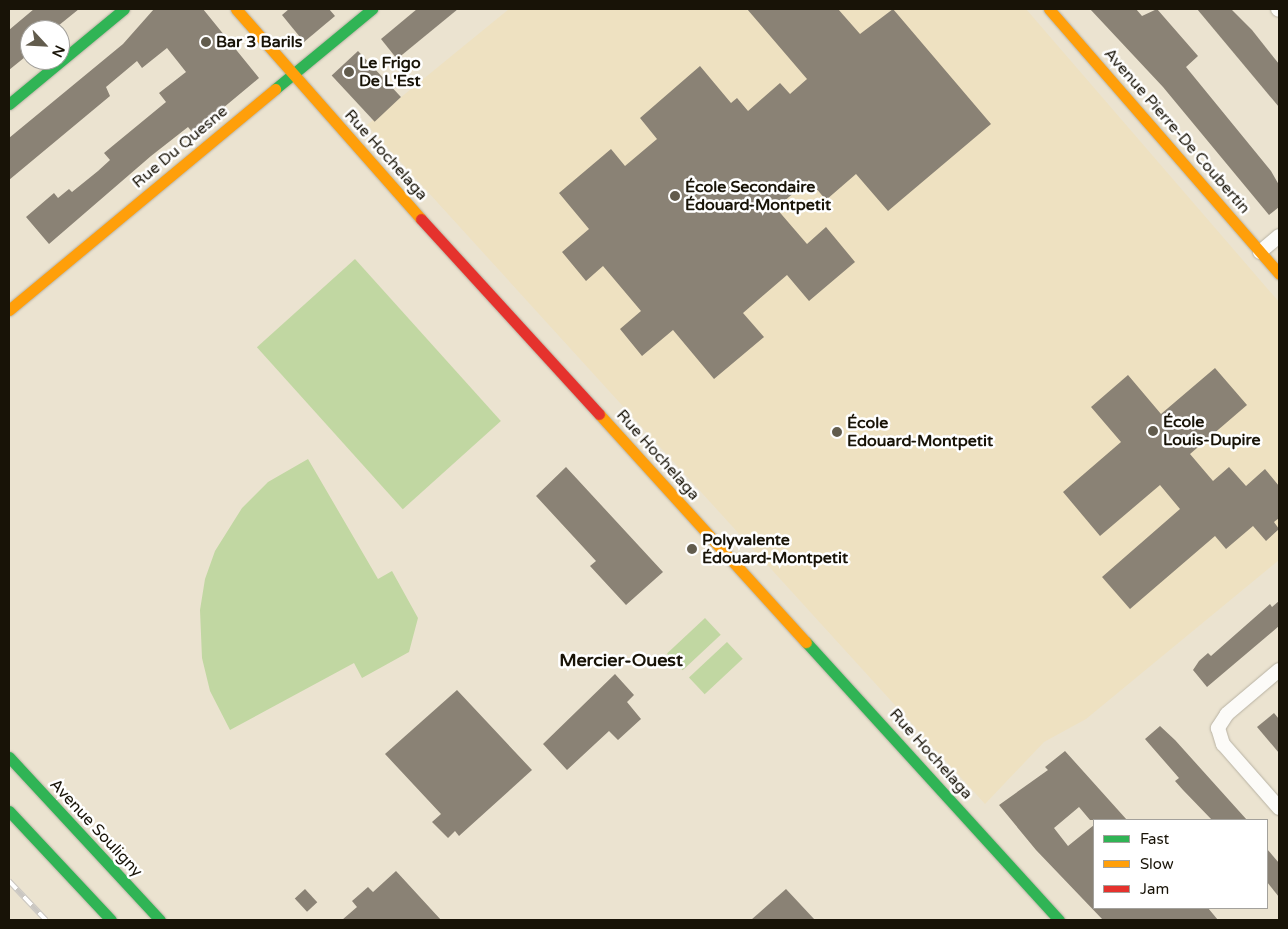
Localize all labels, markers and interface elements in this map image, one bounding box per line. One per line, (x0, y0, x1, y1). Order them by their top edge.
north arrow (20, 20, 70, 70)
place label: Bar 3 Barils (216, 32, 302, 52)
marker: Bar 3 Barils (200, 36, 212, 48)
text: N (48, 42, 68, 60)
street label: Avenue Pierre-De Coubertin (1100, 44, 1254, 218)
place label: Le Frigo De L'Est (359, 53, 421, 91)
marker: Le Frigo De L'Est (343, 66, 355, 78)
street label: Rue Du Quesne (129, 102, 231, 192)
street label: Rue Hochelaga (340, 106, 432, 204)
place label: École Secondaire Édouard-Montpetit (685, 177, 831, 215)
marker: École Secondaire Édouard-Montpetit (669, 190, 681, 202)
street label: Rue Hochelaga (612, 406, 704, 504)
place label: École Louis-Dupire (1163, 412, 1261, 450)
place label: École Edouard-Montpetit (847, 413, 993, 451)
marker: École Louis-Dupire (1147, 425, 1159, 437)
marker: École Edouard-Montpetit (831, 426, 843, 438)
place label: Polyvalente Édouard-Montpetit (702, 530, 848, 568)
marker: Polyvalente Édouard-Montpetit (686, 543, 698, 555)
district label: Mercier-Ouest (559, 649, 683, 671)
street label: Rue Hochelaga (885, 705, 977, 803)
street label: Avenue Souligny (46, 775, 146, 881)
legend (1093, 819, 1268, 909)
text: Fast (1140, 830, 1169, 848)
text: Slow (1140, 855, 1174, 873)
text: Jam (1140, 880, 1169, 898)

